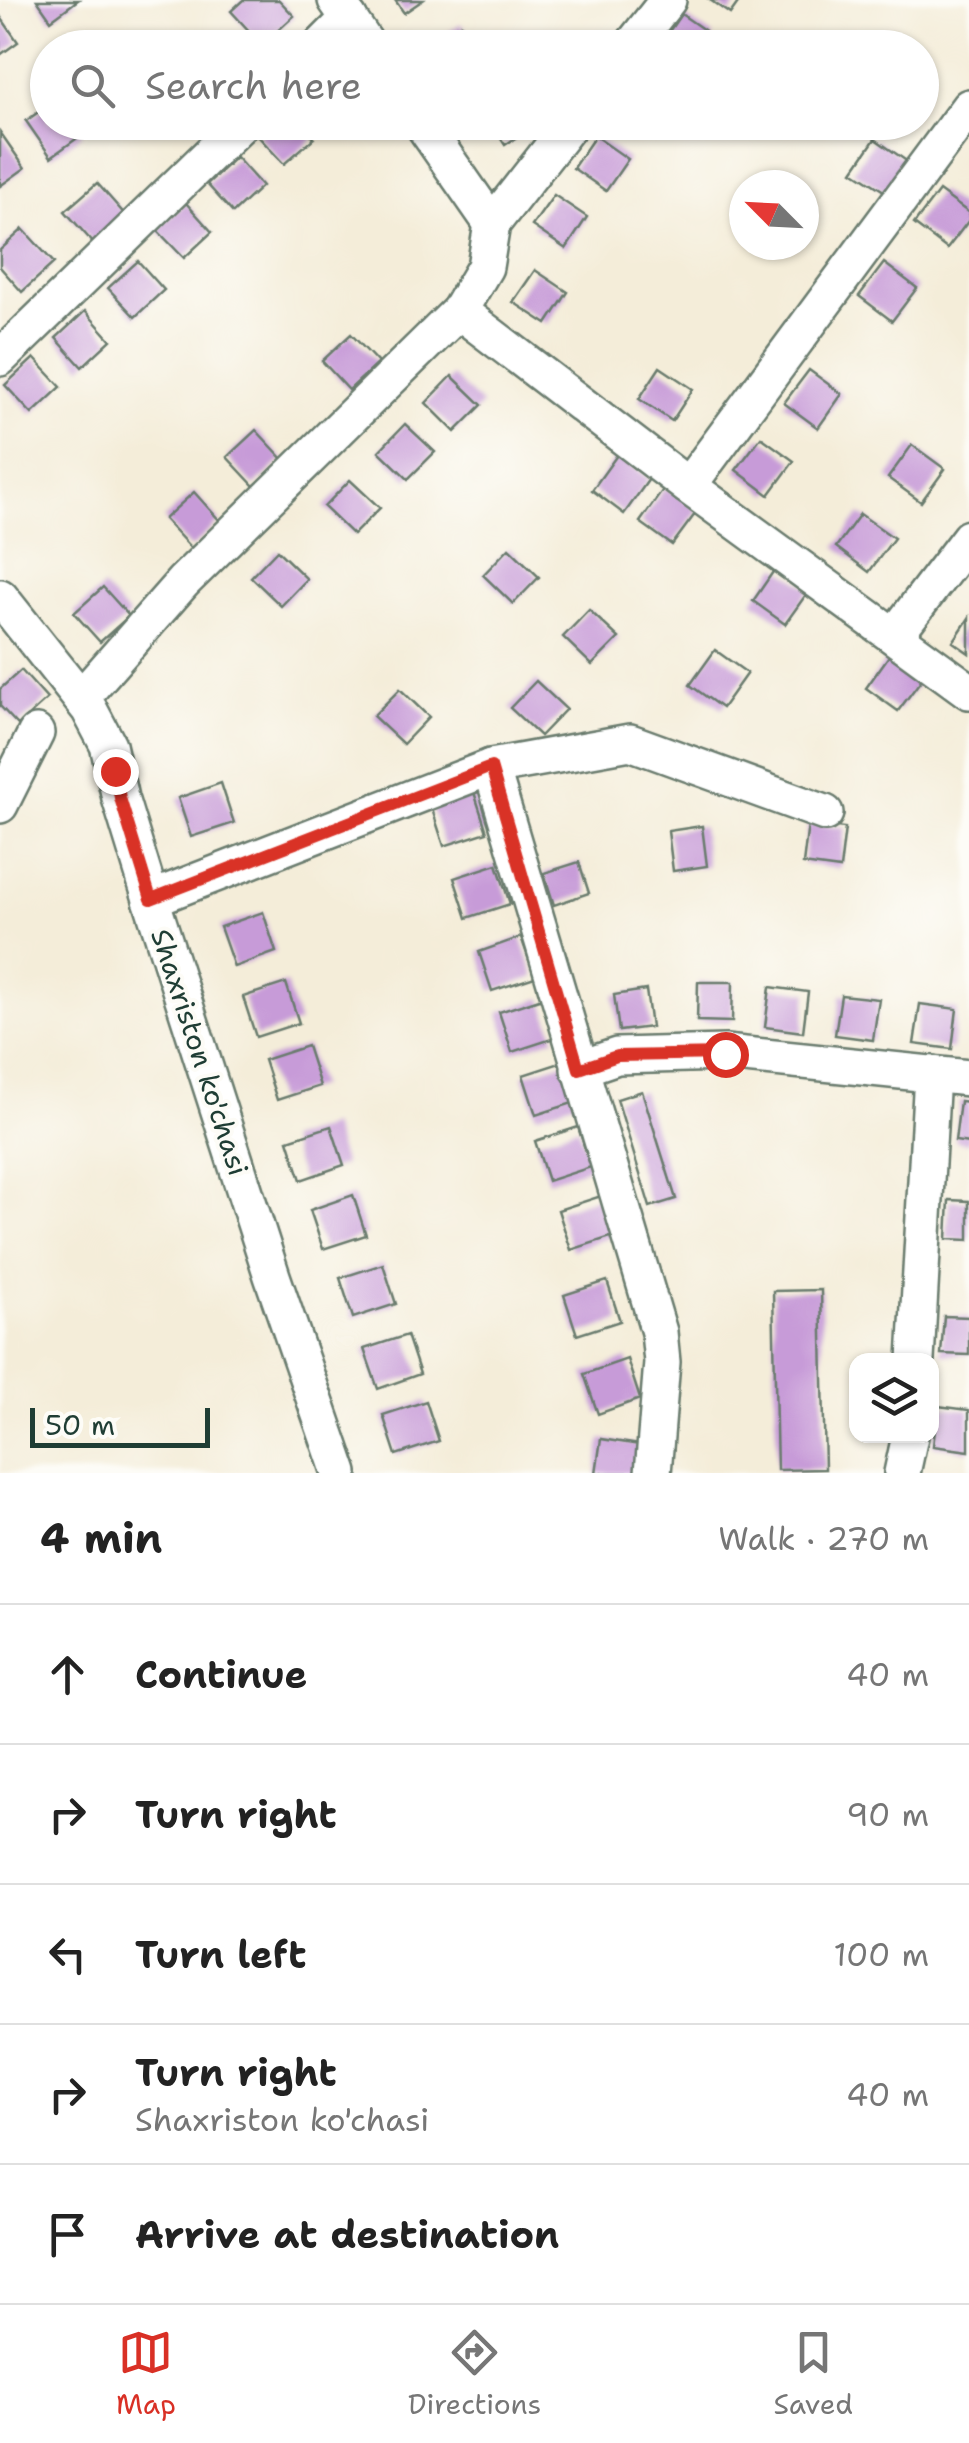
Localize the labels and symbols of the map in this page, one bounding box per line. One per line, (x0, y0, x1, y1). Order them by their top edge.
north arrow (729, 170, 819, 260)
route end (93, 749, 139, 795)
street label: Shaxriston ko'chasi (142, 924, 258, 1180)
route start (703, 1032, 749, 1078)
scale bar (30, 1403, 210, 1448)

